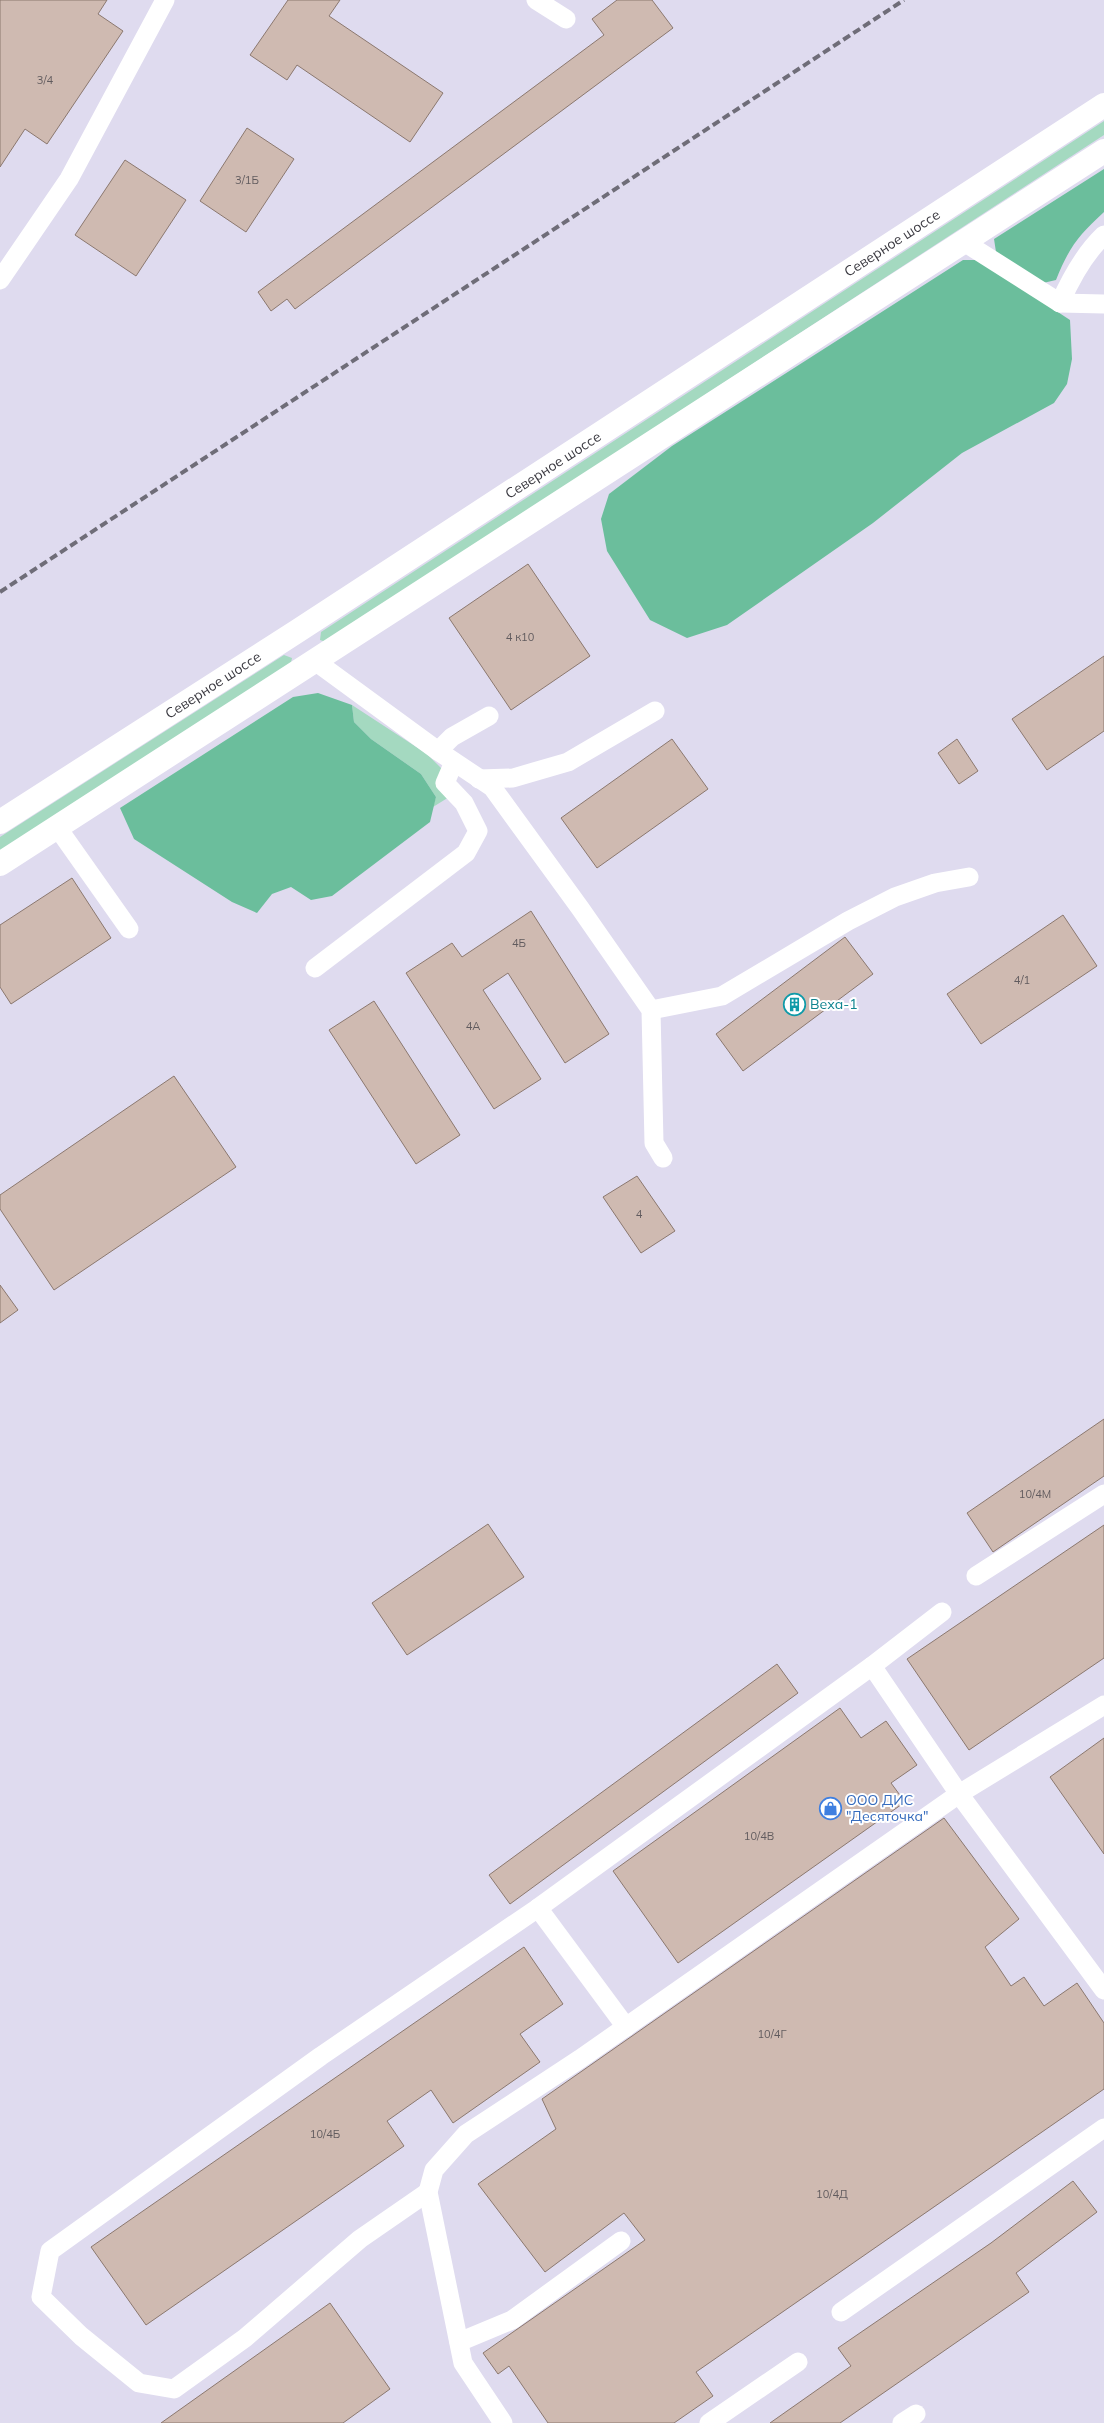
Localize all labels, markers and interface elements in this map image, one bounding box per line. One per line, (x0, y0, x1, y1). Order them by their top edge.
house number: 3/4 (37, 73, 54, 87)
house number: 3/1Б (235, 173, 259, 187)
street label: Северное шоссе (841, 205, 944, 281)
street label: Северное шоссе (502, 427, 605, 503)
house number: 4 к10 (506, 630, 535, 644)
street label: Северное шоссе (162, 647, 265, 723)
house number: 4Б (512, 936, 526, 950)
house number: 4/1 (1014, 973, 1030, 987)
building icon: Веха-1 (782, 992, 806, 1016)
place label: Веха-1 (810, 995, 858, 1013)
house number: 4А (466, 1019, 480, 1033)
house number: 4 (636, 1207, 643, 1221)
house number: 10/4М (1019, 1487, 1051, 1501)
place label: ООО ДИС "Десяточка" (846, 1791, 929, 1825)
shop icon: ООО ДИС "Десяточка" (818, 1796, 842, 1820)
house number: 10/4В (744, 1829, 774, 1843)
house number: 10/4Г (757, 2027, 787, 2041)
house number: 10/4Б (310, 2127, 340, 2141)
house number: 10/4Д (816, 2187, 848, 2201)

